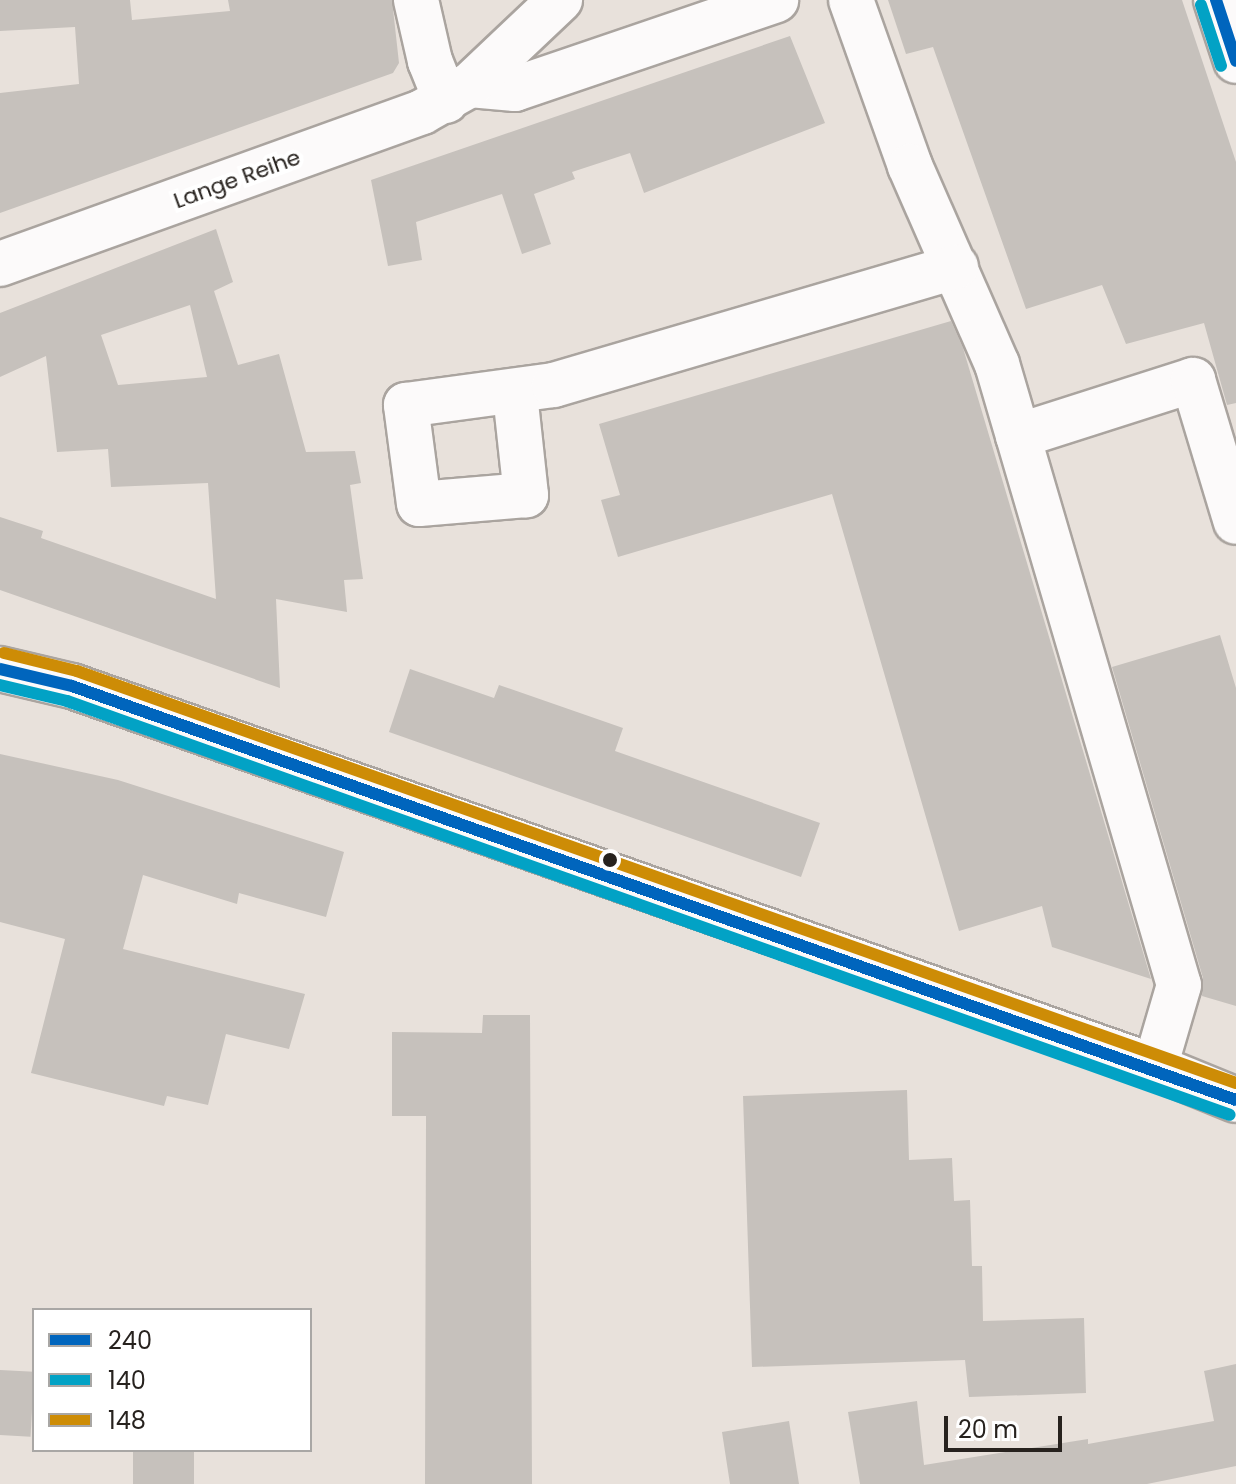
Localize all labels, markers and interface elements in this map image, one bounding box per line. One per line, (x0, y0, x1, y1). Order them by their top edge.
street label: Lange Reihe (170, 144, 304, 214)
unlabelled marker (602, 852, 618, 868)
legend (32, 1308, 312, 1452)
text: 240 (108, 1324, 152, 1357)
text: 140 (108, 1364, 146, 1397)
scale bar (948, 1400, 1066, 1450)
text: 148 (108, 1404, 146, 1437)
text: 20 m (958, 1413, 1018, 1446)

